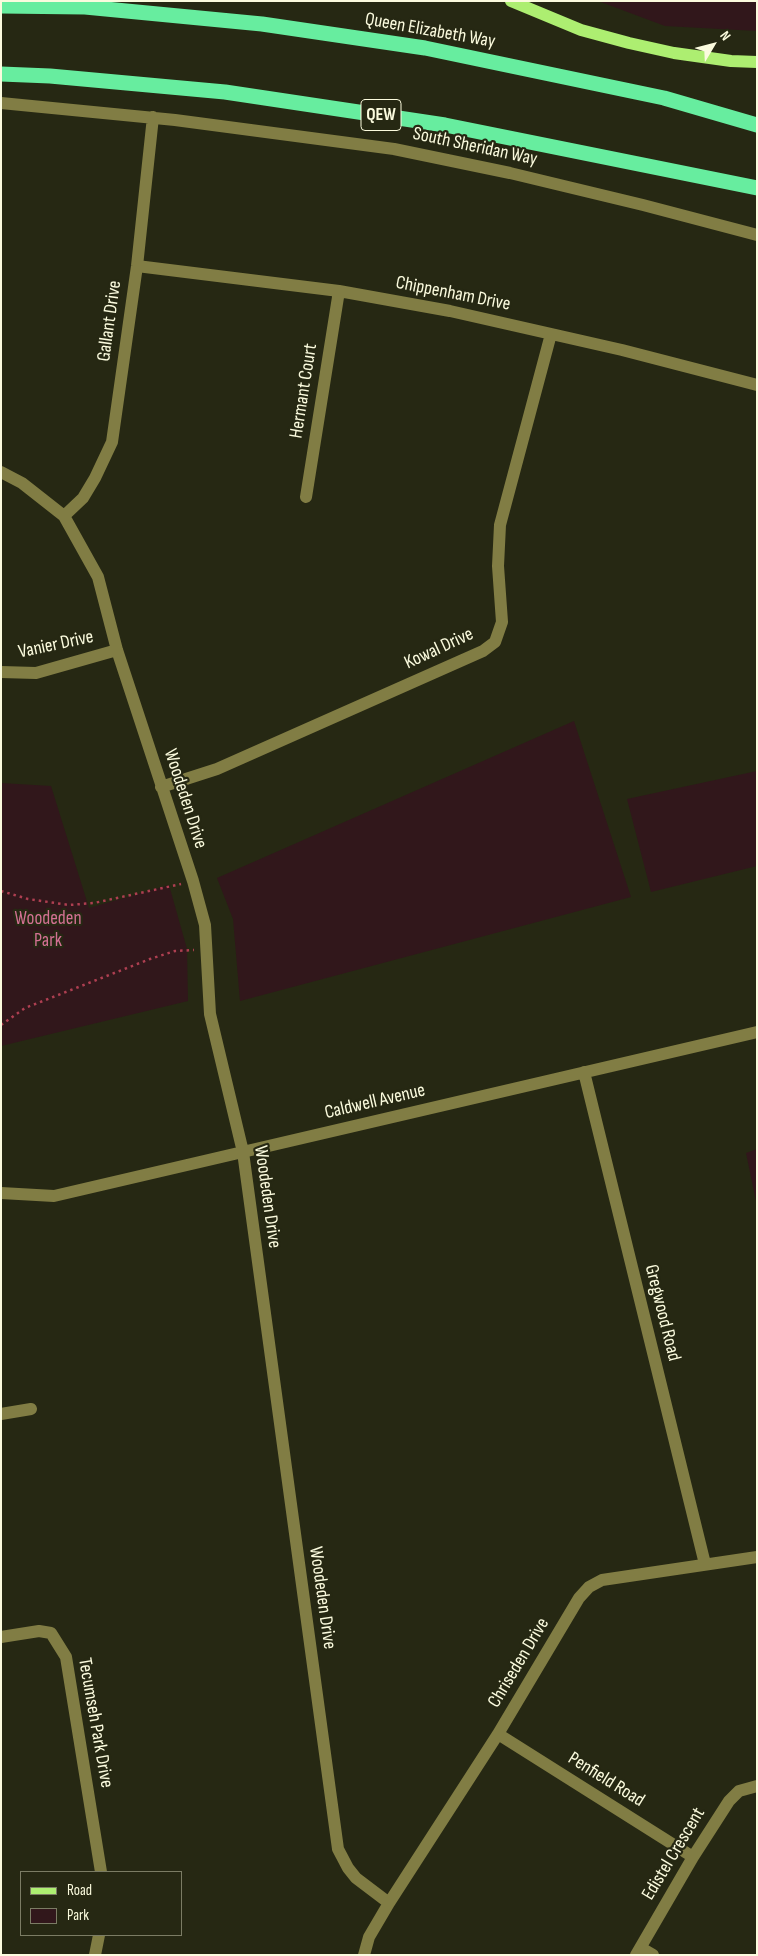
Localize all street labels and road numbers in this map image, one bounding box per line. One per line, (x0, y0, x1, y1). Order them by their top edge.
street label: Queen Elizabeth Way (363, 8, 497, 54)
road number: QEW (361, 100, 401, 130)
street label: South Sheridan Way (411, 123, 539, 171)
street label: Chippenham Drive (394, 272, 512, 316)
street label: Gallant Drive (93, 279, 127, 363)
street label: Hermant Court (285, 342, 323, 440)
street label: Kowal Drive (401, 623, 477, 675)
street label: Vanier Drive (16, 626, 96, 664)
street label: Woodeden Drive (158, 746, 212, 852)
street label: Caldwell Avenue (323, 1079, 427, 1125)
street label: Woodeden Drive (249, 1144, 285, 1250)
street label: Gregwood Road (639, 1262, 685, 1364)
street label: Woodeden Drive (304, 1545, 340, 1651)
street label: Chriseden Drive (483, 1614, 555, 1712)
street label: Tecumseh Park Drive (72, 1656, 118, 1790)
street label: Penfield Road (564, 1748, 648, 1812)
street label: Edistel Crescent (637, 1804, 711, 1904)

